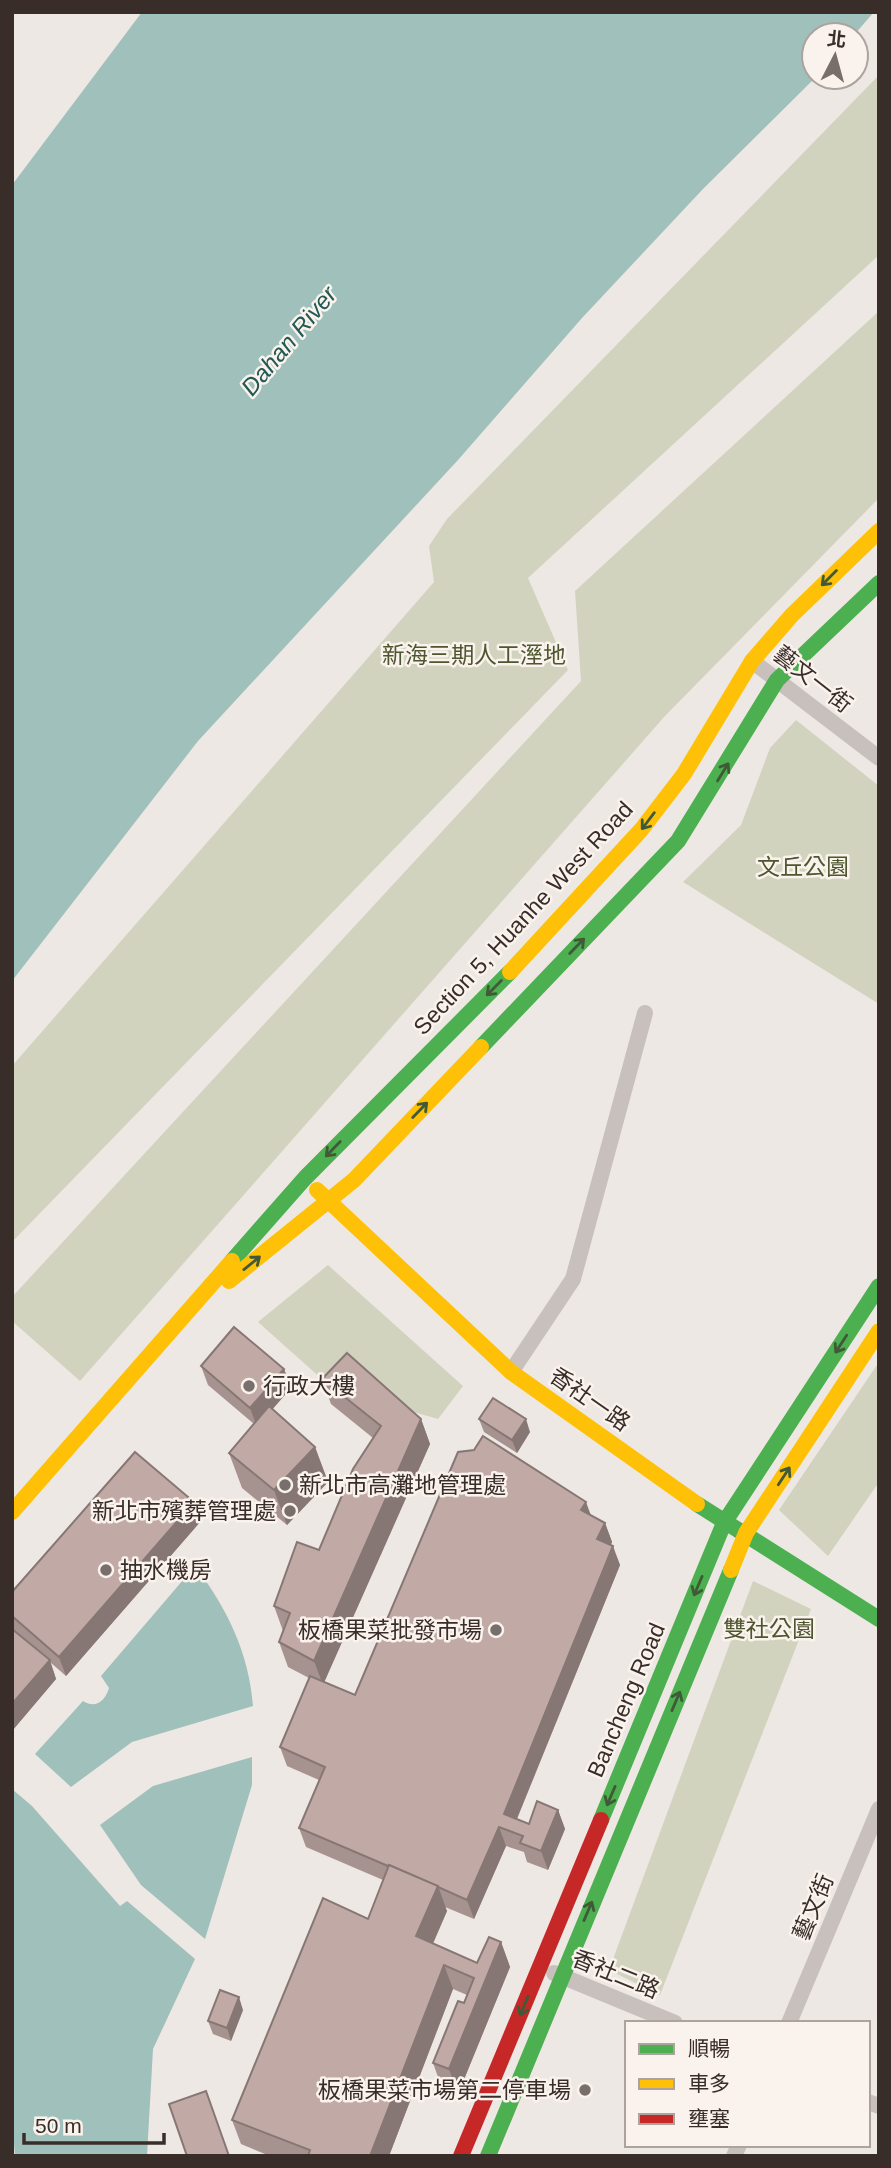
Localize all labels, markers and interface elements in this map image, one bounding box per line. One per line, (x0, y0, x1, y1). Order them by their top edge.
north arrow (800, 21, 870, 91)
text: 北 (826, 28, 847, 51)
water label: Dahan River (235, 280, 342, 400)
one-way arrow (821, 569, 838, 586)
street label: 藝文一街 (769, 640, 857, 718)
park label: 新海三期人工溼地 (382, 642, 566, 668)
one-way arrow (716, 762, 730, 782)
street label: Section 5, Huanhe West Road (408, 796, 638, 1040)
one-way arrow (641, 811, 656, 829)
park label: 文丘公園 (757, 854, 849, 880)
one-way arrow (569, 938, 586, 955)
one-way arrow (486, 980, 503, 997)
one-way arrow (412, 1102, 429, 1119)
one-way arrow (325, 1140, 342, 1157)
one-way arrow (242, 1255, 261, 1270)
one-way arrow (834, 1333, 848, 1353)
street label: 香社一路 (545, 1362, 635, 1436)
place label: 行政大樓 (263, 1373, 355, 1399)
marker: 行政大樓 (241, 1378, 257, 1394)
one-way arrow (777, 1466, 791, 1486)
place label: 新北市高灘地管理處 (299, 1472, 506, 1498)
marker: 新北市高灘地管理處 (277, 1477, 293, 1493)
place label: 新北市殯葬管理處 (92, 1498, 276, 1524)
marker: 新北市殯葬管理處 (282, 1503, 298, 1519)
place label: 抽水機房 (120, 1557, 212, 1583)
marker: 抽水機房 (98, 1562, 114, 1578)
one-way arrow (691, 1574, 704, 1596)
park label: 雙社公園 (723, 1616, 815, 1642)
place label: 板橋果菜批發市場 (298, 1617, 482, 1643)
street label: Bancheng Road (582, 1619, 670, 1781)
marker: 板橋果菜批發市場 (488, 1622, 504, 1638)
one-way arrow (670, 1691, 683, 1713)
one-way arrow (604, 1785, 617, 1806)
street label: 藝文街 (788, 1870, 838, 1944)
one-way arrow (582, 1901, 595, 1923)
street label: 香社二路 (568, 1945, 664, 2003)
one-way arrow (517, 1995, 530, 2016)
legend (625, 2021, 870, 2147)
text: 順暢 (688, 2037, 730, 2060)
text: 車多 (688, 2072, 730, 2095)
place label: 板橋果菜市場第二停車場 (318, 2077, 571, 2103)
marker: 板橋果菜市場第二停車場 (577, 2082, 593, 2098)
scale bar (24, 2102, 164, 2146)
text: 壅塞 (688, 2107, 730, 2130)
text: 50 m (35, 2114, 82, 2137)

